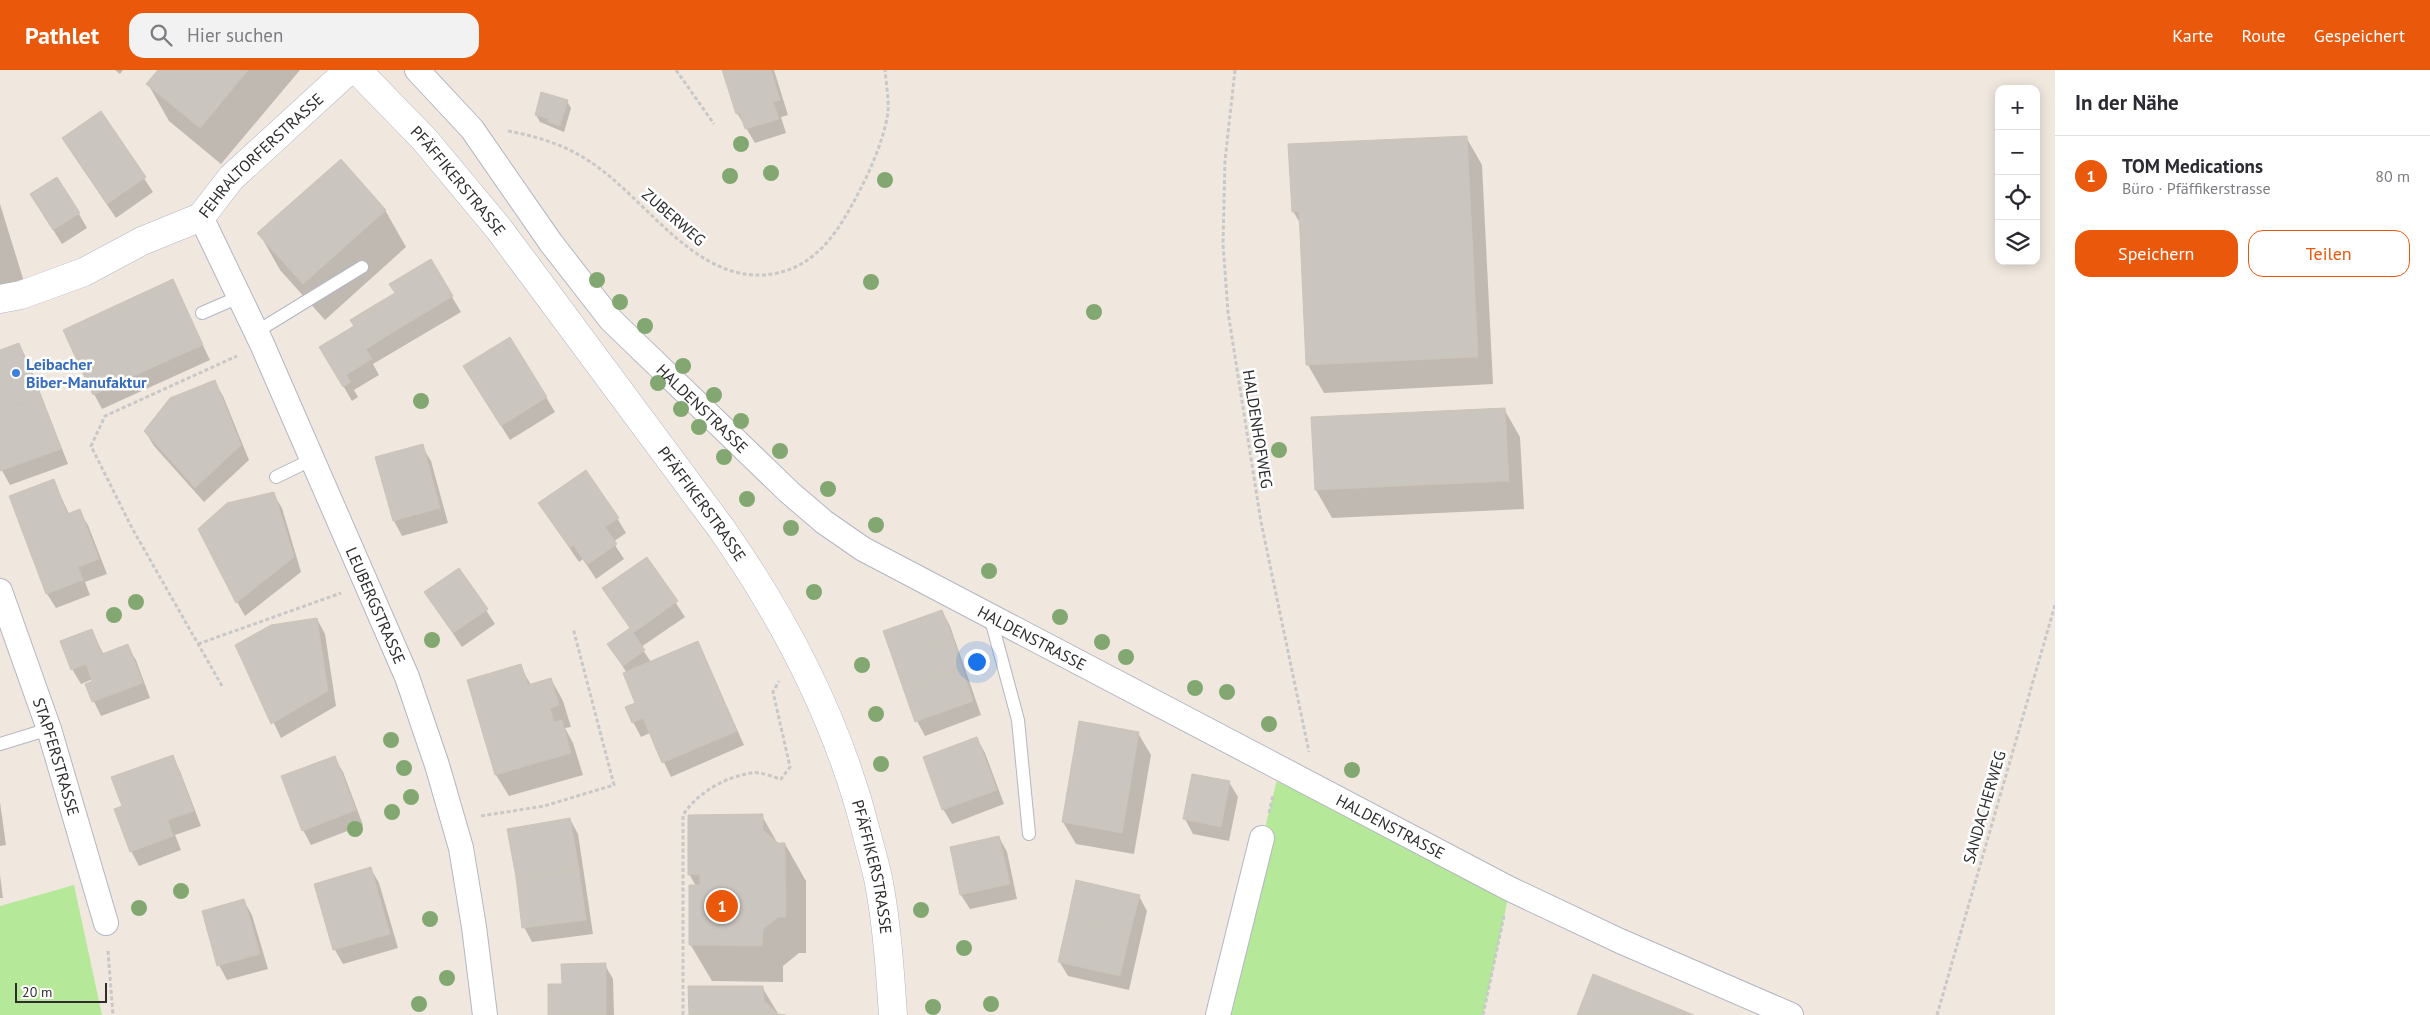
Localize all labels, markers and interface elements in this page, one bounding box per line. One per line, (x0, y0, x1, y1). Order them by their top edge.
search box (129, 13, 479, 58)
text: Pathlet (25, 20, 99, 51)
icon: search (147, 21, 175, 49)
text: Hier suchen (187, 23, 283, 47)
text: Karte (2172, 24, 2213, 47)
text: Route (2241, 24, 2286, 47)
text: Gespeichert (2314, 24, 2405, 47)
map controls (1995, 85, 2040, 265)
button: + (1995, 85, 2040, 130)
street label: FEHRALTORFERSTRASSE (194, 89, 327, 222)
text: In der Nähe (2075, 89, 2179, 116)
street label: PFÄFFIKERSTRASSE (407, 121, 510, 239)
button: − (1995, 130, 2040, 175)
text: TOM Medications (2122, 154, 2263, 178)
text: 1 (2086, 166, 2096, 186)
text: 80 m (2375, 166, 2410, 186)
button: locate (1995, 175, 2040, 220)
text: Büro · Pfäffikerstrasse (2122, 178, 2271, 198)
street label: ZUBERWEG (638, 184, 710, 250)
button: layers (1995, 220, 2040, 265)
button: Speichern (2075, 230, 2238, 277)
button: Teilen (2248, 230, 2410, 277)
place label: Leibacher Biber-Manufaktur (26, 354, 147, 392)
street label: HALDENSTRASSE (652, 359, 752, 457)
marker: Leibacher Biber-Manufaktur (10, 367, 22, 379)
street label: HALDENHOFWEG (1239, 368, 1277, 490)
street label: PFÄFFIKERSTRASSE (654, 442, 751, 565)
street label: LEUBERGSTRASSE (342, 544, 410, 667)
street label: HALDENSTRASSE (974, 601, 1090, 675)
your location (964, 649, 990, 675)
street label: STAPFERSTRASSE (29, 695, 84, 818)
street label: SANDACHERWEG (1958, 748, 2010, 866)
street label: HALDENSTRASSE (1333, 790, 1448, 863)
street label: PFÄFFIKERSTRASSE (848, 797, 896, 935)
pin: 1 (706, 887, 738, 925)
scale bar (15, 980, 108, 1003)
text: 20 m (22, 983, 52, 1001)

